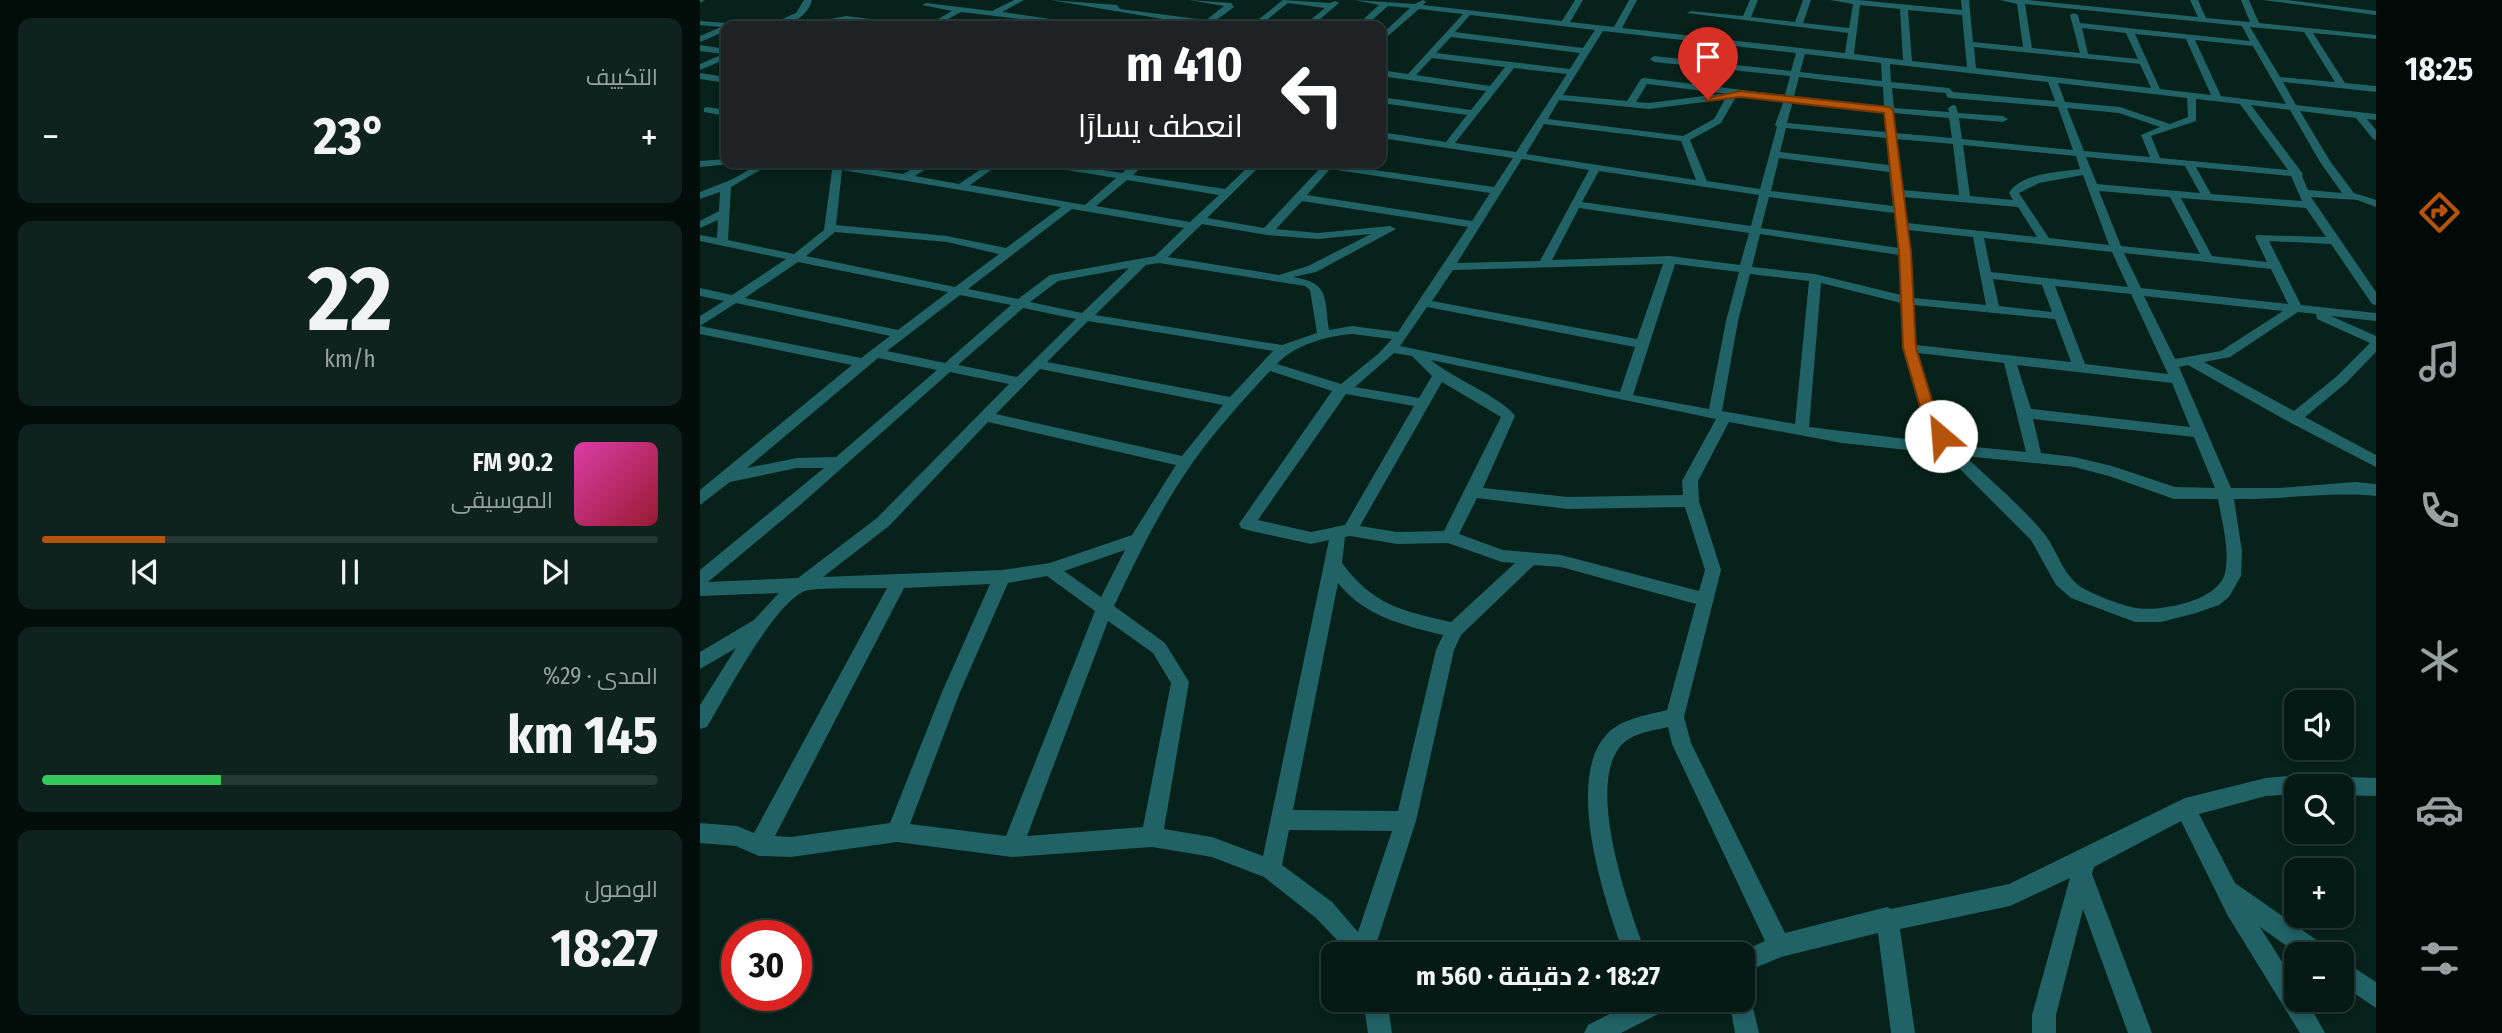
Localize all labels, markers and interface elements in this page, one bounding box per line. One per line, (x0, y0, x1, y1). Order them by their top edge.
pin (1678, 27, 1738, 99)
text: 410 m (1126, 35, 1243, 94)
icon: arrive (1689, 38, 1727, 76)
icon: left (1267, 49, 1358, 140)
text: 18:25 (2405, 50, 2473, 88)
text: التكييف (586, 63, 658, 91)
text: 23° (313, 105, 386, 168)
text: انعطف يسارًا (1078, 107, 1243, 145)
text: − (42, 114, 59, 160)
text: + (641, 114, 658, 160)
icon: directions (2415, 188, 2464, 237)
text: 22 (308, 245, 392, 354)
icon: music (2415, 337, 2464, 386)
text: km/h (324, 345, 376, 373)
position arrow (1904, 399, 1978, 473)
text: 90.2 FM (472, 447, 553, 478)
text: الموسيقى (451, 486, 553, 514)
icon: phone (2415, 486, 2464, 535)
icon: previous (126, 553, 164, 591)
icon: pause (331, 553, 369, 591)
icon: next (536, 553, 574, 591)
icon: climate (2415, 636, 2464, 685)
text: المدى · 29% (543, 662, 658, 690)
map controls (2284, 690, 2354, 1012)
button: sound (2284, 690, 2354, 760)
text: 145 km (507, 704, 658, 767)
button: search (2284, 774, 2354, 844)
icon: car (2415, 785, 2464, 834)
button: + (2284, 858, 2354, 928)
text: الوصول (585, 875, 658, 903)
text: 18:27 (551, 917, 658, 980)
speed limit sign: 30 (721, 920, 812, 1011)
icon: filters (2415, 934, 2464, 983)
button: − (2284, 942, 2354, 1012)
text: 18:27 · 2 دقيقة · 560 m (1416, 961, 1660, 992)

